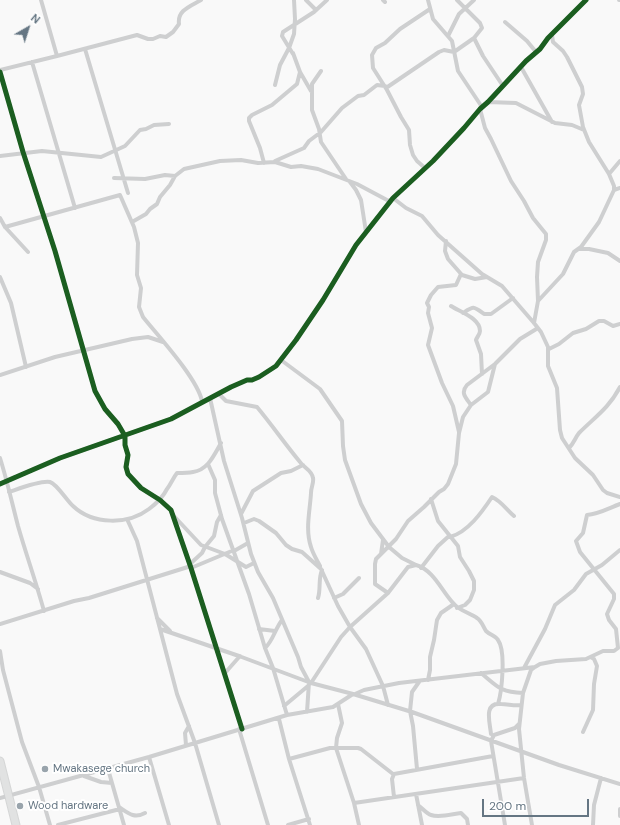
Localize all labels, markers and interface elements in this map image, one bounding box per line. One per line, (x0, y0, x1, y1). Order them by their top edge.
north arrow (8, 8, 48, 48)
text: N (28, 11, 43, 27)
place label: Mwakasege church (53, 762, 150, 776)
marker: Mwakasege church (40, 764, 50, 774)
scale bar (484, 791, 591, 817)
text: 200 m (489, 798, 526, 814)
place label: Wood hardware (28, 799, 108, 813)
marker: Wood hardware (15, 801, 25, 811)

